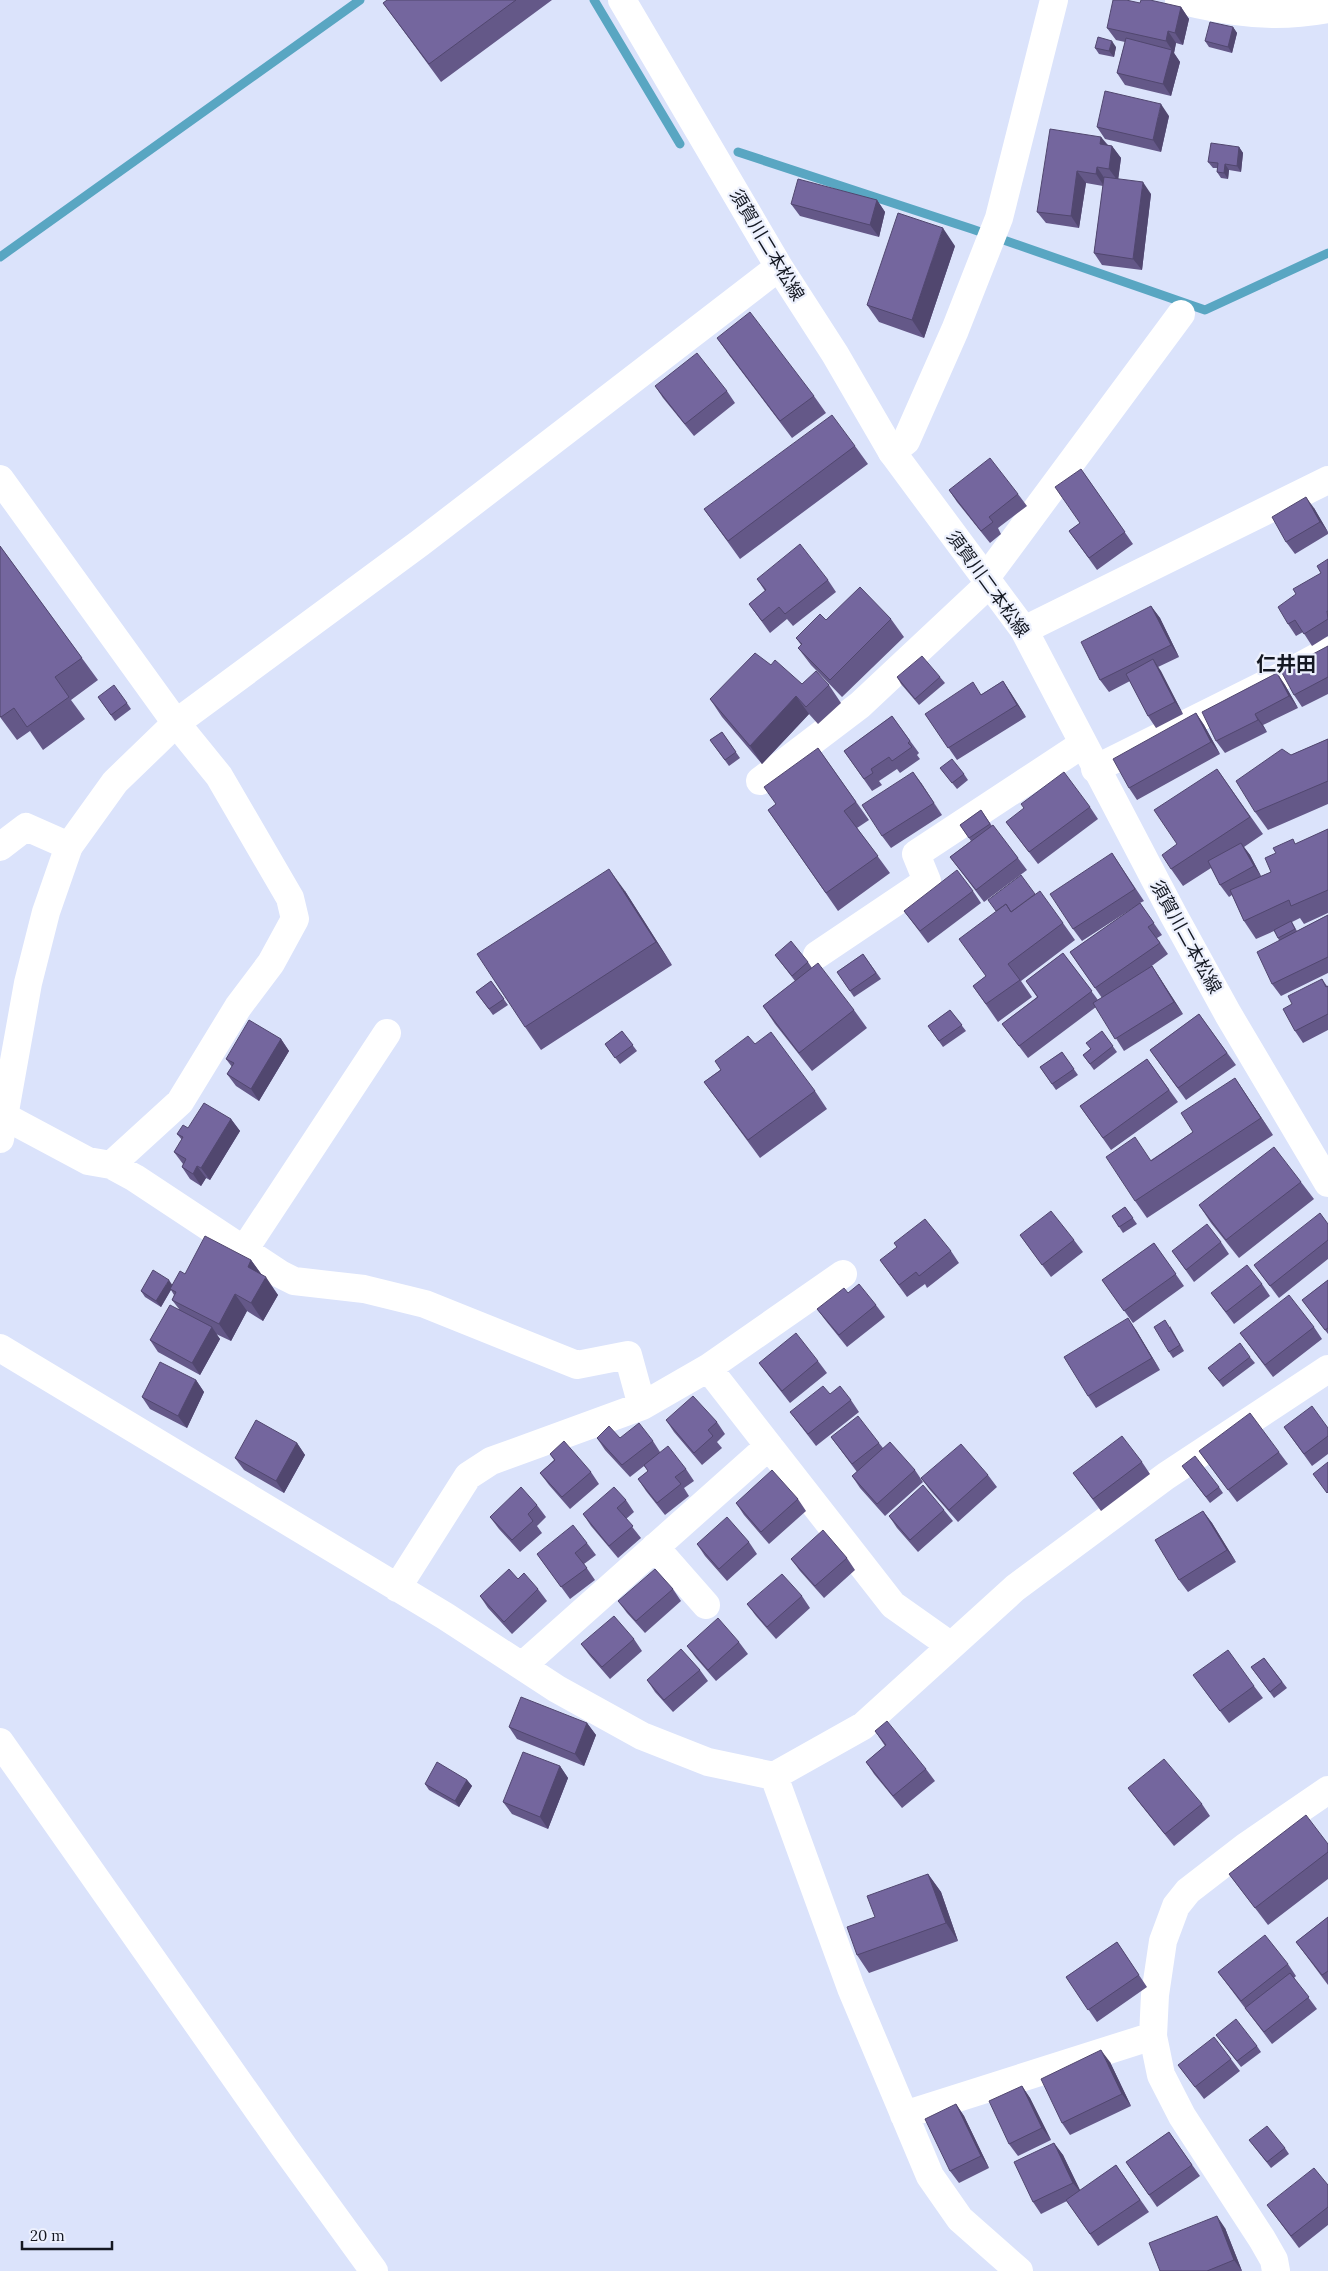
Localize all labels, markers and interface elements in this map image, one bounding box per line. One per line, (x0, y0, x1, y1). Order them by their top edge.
street label: 須賀川二本松線 (725, 185, 810, 305)
street label: 須賀川二本松線 (942, 526, 1035, 641)
district label: 仁井田 (1256, 651, 1316, 676)
street label: 須賀川二本松線 (1146, 876, 1227, 997)
scale bar (22, 2218, 112, 2250)
text: 20 m (30, 2226, 65, 2245)

